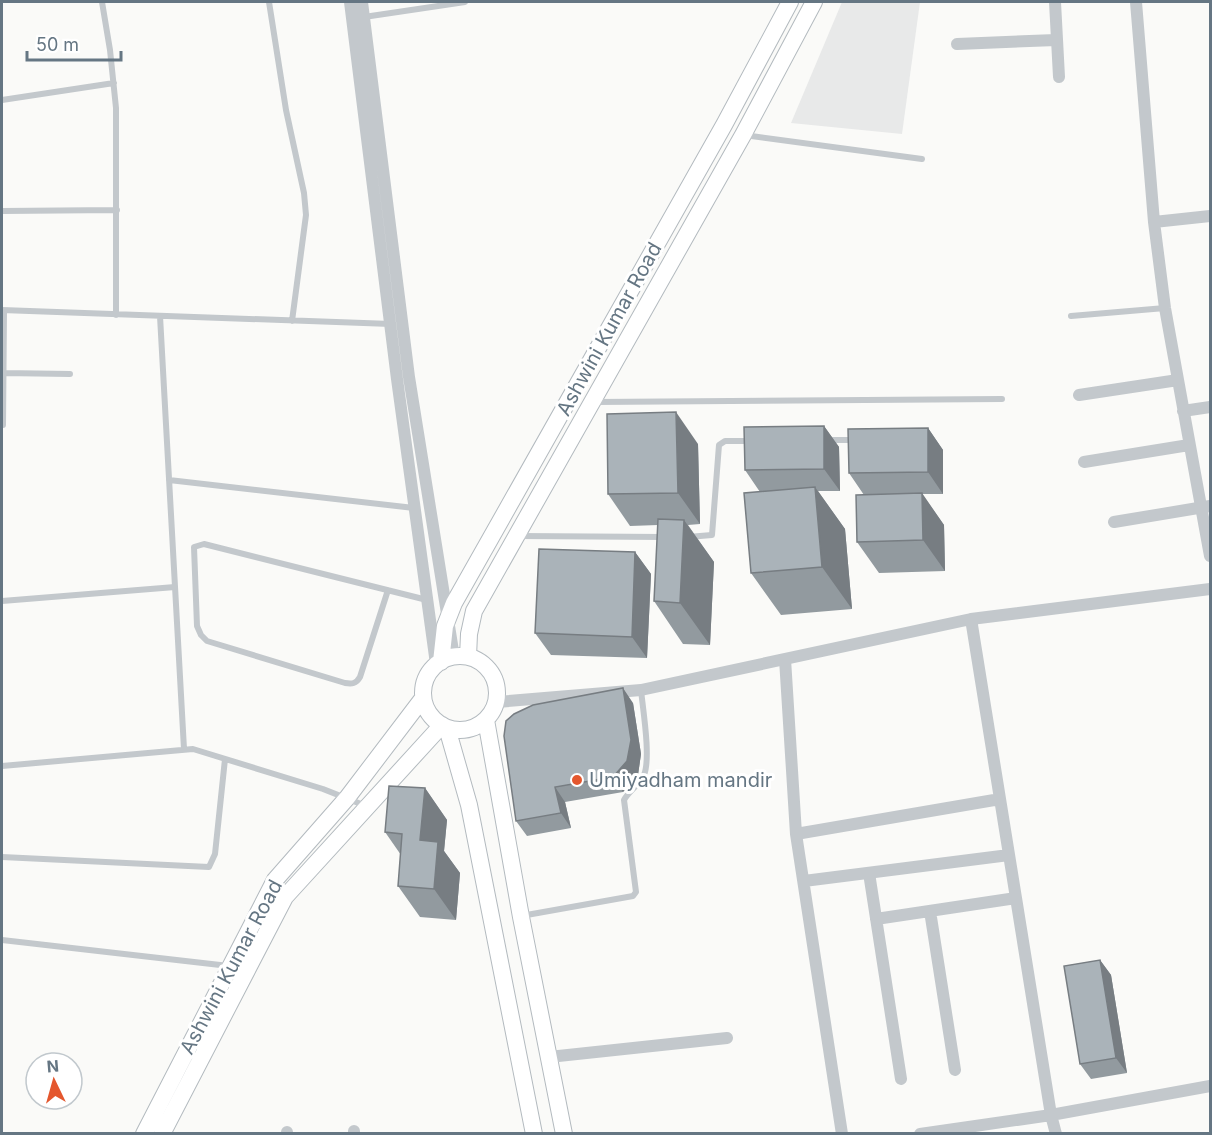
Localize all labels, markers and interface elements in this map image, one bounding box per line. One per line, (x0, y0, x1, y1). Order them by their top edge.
scale bar (27, 24, 122, 62)
text: 50 m (36, 34, 79, 55)
street label: Ashwini Kumar Road (551, 238, 667, 420)
place label: Umiyadham mandir (589, 768, 773, 792)
marker: Umiyadham mandir (570, 773, 584, 787)
street label: Ashwini Kumar Road (175, 876, 287, 1058)
north arrow (24, 1051, 84, 1111)
text: N (46, 1056, 60, 1077)

